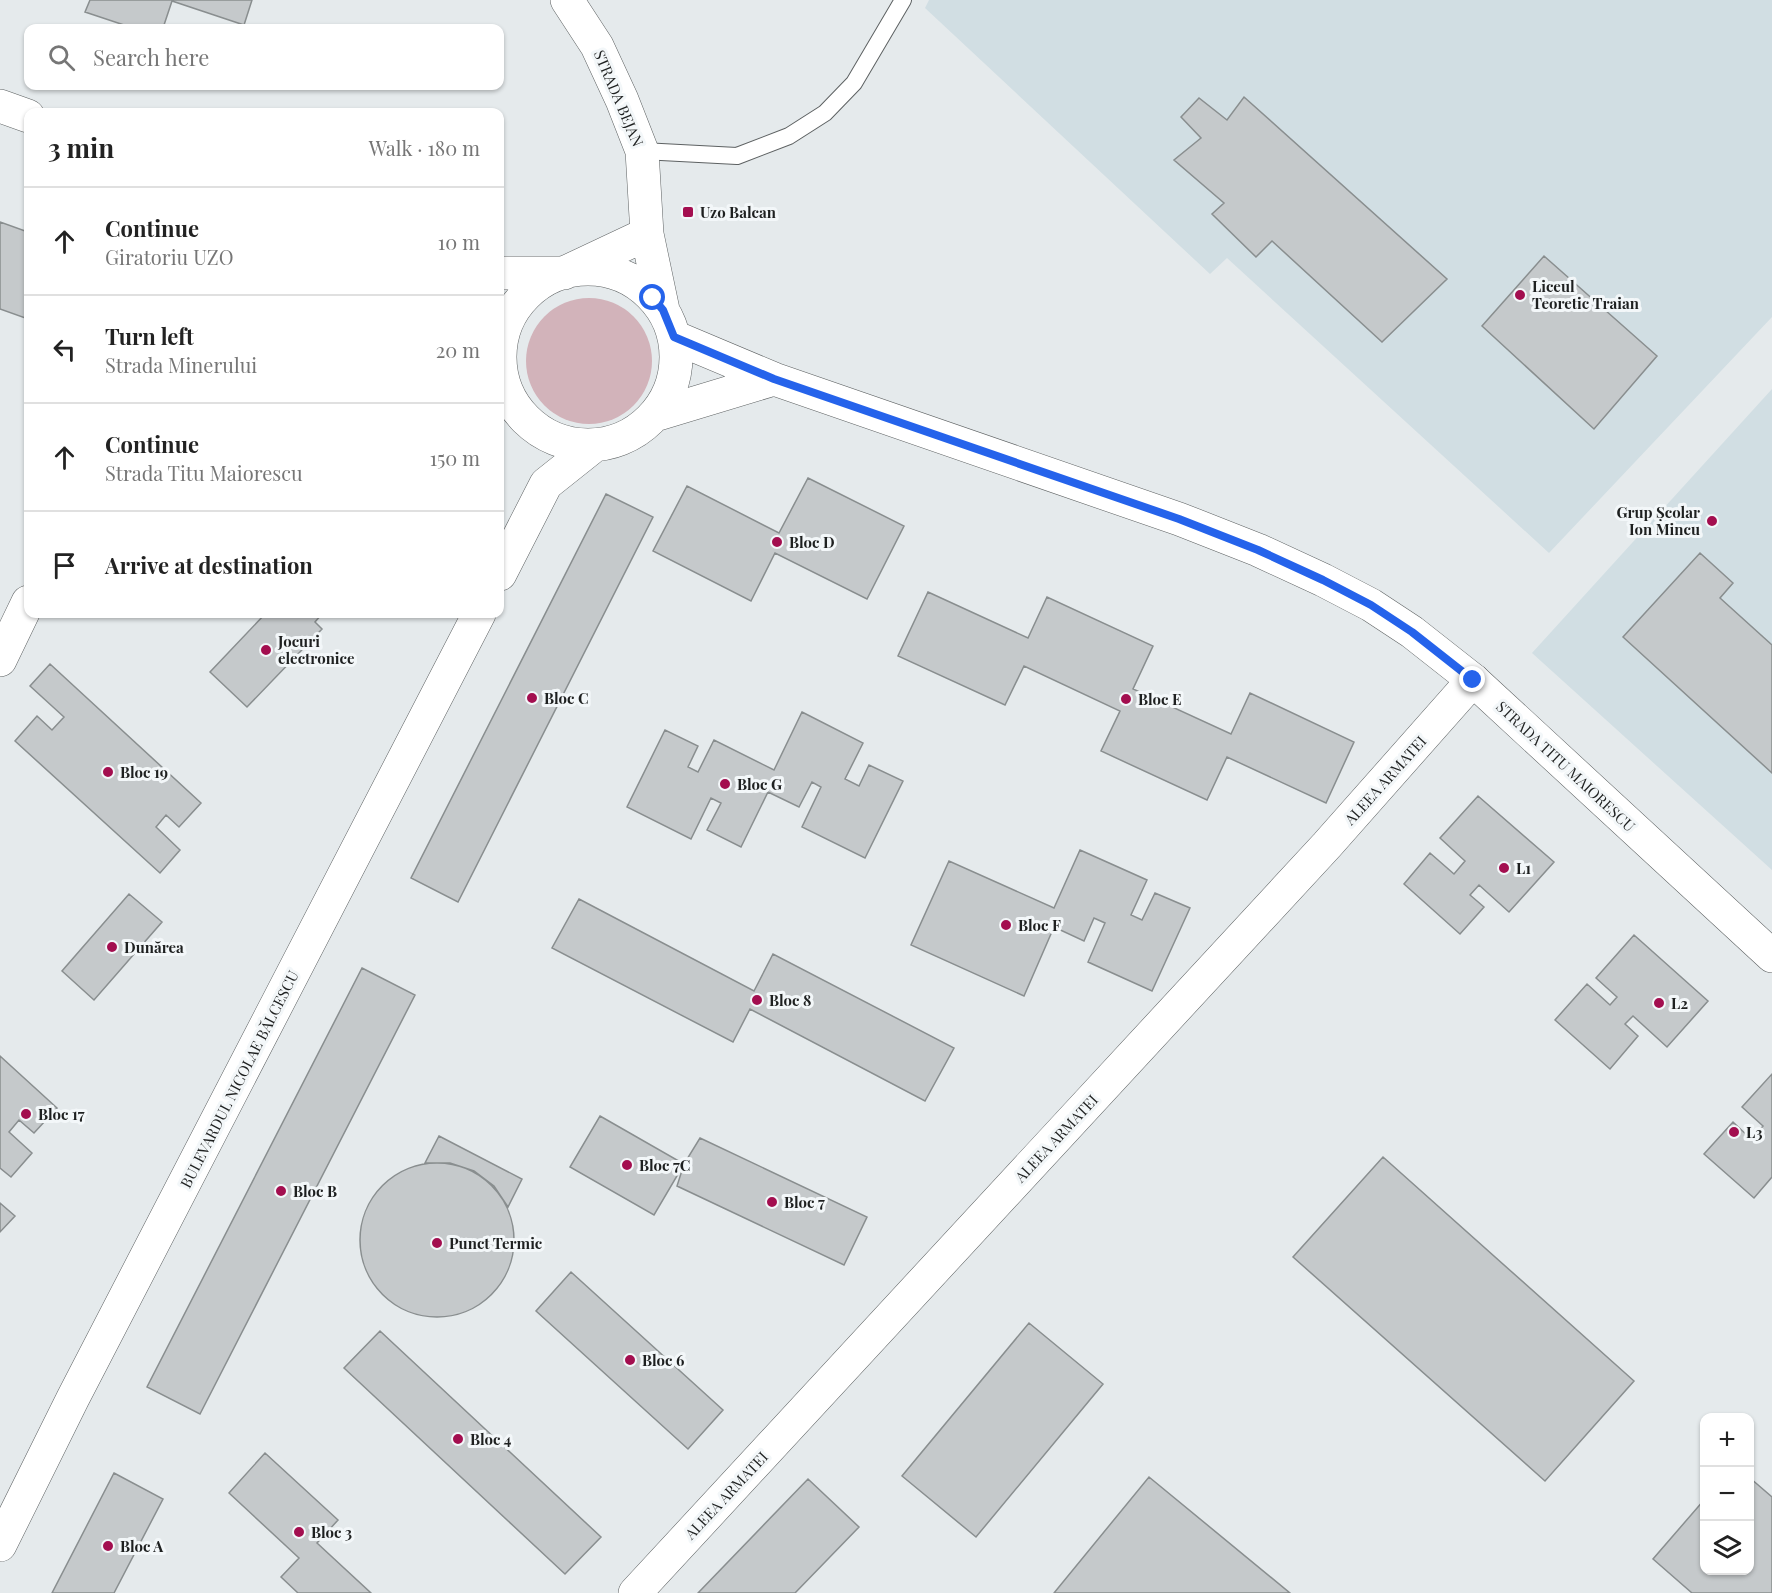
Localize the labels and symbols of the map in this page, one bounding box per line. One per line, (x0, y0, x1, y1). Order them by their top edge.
street label: STRADA BEJAN (590, 47, 648, 150)
place label: Uzo Balcan (700, 202, 777, 222)
marker: Uzo Balcan (681, 205, 695, 219)
place label: Liceul Teoretic Traian (1532, 276, 1640, 313)
route start (639, 284, 665, 310)
marker: Liceul Teoretic Traian (1513, 288, 1527, 302)
place label: Grup Școlar Ion Mincu (1616, 502, 1700, 539)
marker: Grup Școlar Ion Mincu (1705, 514, 1719, 528)
place label: Bloc D (789, 532, 835, 552)
marker: Bloc D (770, 535, 784, 549)
place label: Jocuri electronice (277, 631, 355, 668)
marker: Jocuri electronice (259, 643, 273, 657)
route end (1459, 666, 1485, 692)
place label: Bloc C (544, 688, 588, 708)
place label: Bloc E (1138, 689, 1181, 709)
marker: Bloc C (525, 691, 539, 705)
marker: Bloc E (1119, 692, 1133, 706)
street label: STRADA TITU MAIORESCU (1492, 696, 1640, 836)
street label: ALEEA ARMATEI (1339, 731, 1430, 829)
place label: Bloc 19 (120, 762, 168, 782)
marker: Bloc 19 (101, 765, 115, 779)
place label: Bloc G (737, 774, 782, 794)
marker: Bloc G (718, 777, 732, 791)
place label: L1 (1516, 858, 1531, 878)
marker: L1 (1497, 861, 1511, 875)
place label: Bloc F (1018, 915, 1061, 935)
marker: Bloc F (999, 918, 1013, 932)
place label: Dunărea (124, 937, 184, 957)
marker: Dunărea (105, 940, 119, 954)
street label: BULEVARDUL NICOLAE BĂLCESCU (175, 967, 303, 1191)
place label: Bloc 8 (769, 990, 811, 1010)
marker: Bloc 8 (750, 993, 764, 1007)
place label: L2 (1671, 993, 1688, 1013)
marker: L2 (1652, 996, 1666, 1010)
street label: ALEEA ARMATEI (1009, 1090, 1102, 1187)
place label: Bloc 17 (38, 1104, 85, 1124)
marker: Bloc 17 (19, 1107, 33, 1121)
place label: L3 (1746, 1122, 1763, 1142)
marker: L3 (1727, 1125, 1741, 1139)
place label: Bloc 7C (639, 1155, 690, 1175)
marker: Bloc 7C (620, 1158, 634, 1172)
place label: Bloc B (293, 1181, 337, 1201)
marker: Bloc B (274, 1184, 288, 1198)
place label: Bloc 7 (784, 1192, 825, 1212)
marker: Bloc 7 (765, 1195, 779, 1209)
place label: Punct Termic (449, 1233, 543, 1253)
marker: Punct Termic (430, 1236, 444, 1250)
place label: Bloc 6 (642, 1350, 684, 1370)
marker: Bloc 6 (623, 1353, 637, 1367)
place label: Bloc 4 (470, 1429, 512, 1449)
marker: Bloc 4 (451, 1432, 465, 1446)
street label: ALEEA ARMATEI (679, 1447, 772, 1544)
place label: Bloc 3 (311, 1522, 352, 1542)
marker: Bloc 3 (292, 1525, 306, 1539)
place label: Bloc A (120, 1536, 164, 1556)
marker: Bloc A (101, 1539, 115, 1553)

